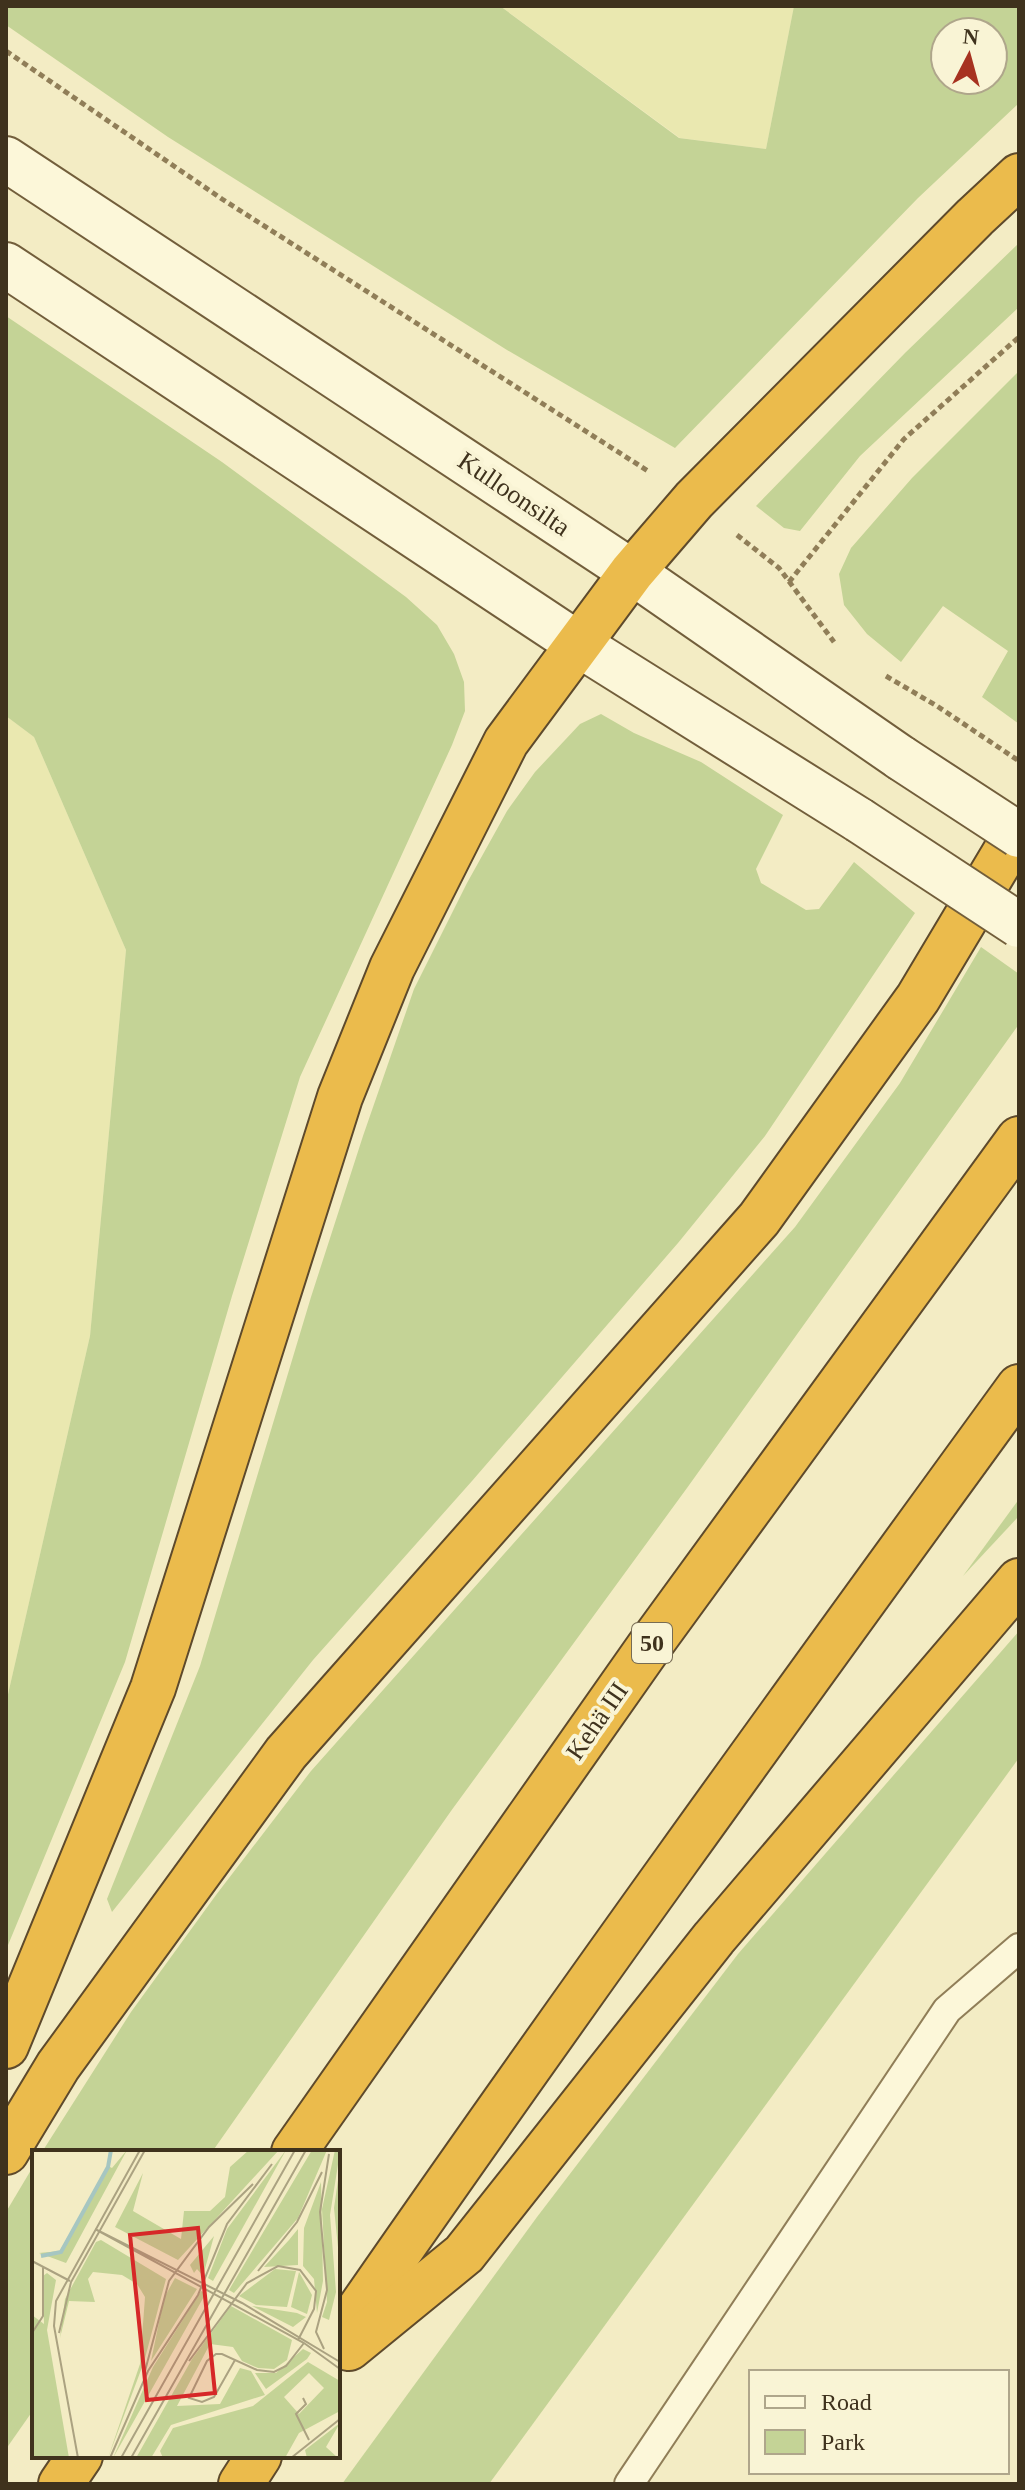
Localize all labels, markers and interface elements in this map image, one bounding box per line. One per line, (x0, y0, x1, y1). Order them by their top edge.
north arrow (929, 16, 1009, 96)
text: N (962, 23, 980, 50)
street label: Kulloonsilta (453, 446, 576, 542)
road number: 50 (632, 1623, 672, 1663)
street label: Kehä III (560, 1677, 634, 1765)
inset map (32, 2150, 340, 2458)
legend (749, 2370, 1009, 2474)
text: Road (821, 2389, 872, 2415)
text: Park (821, 2429, 865, 2455)

